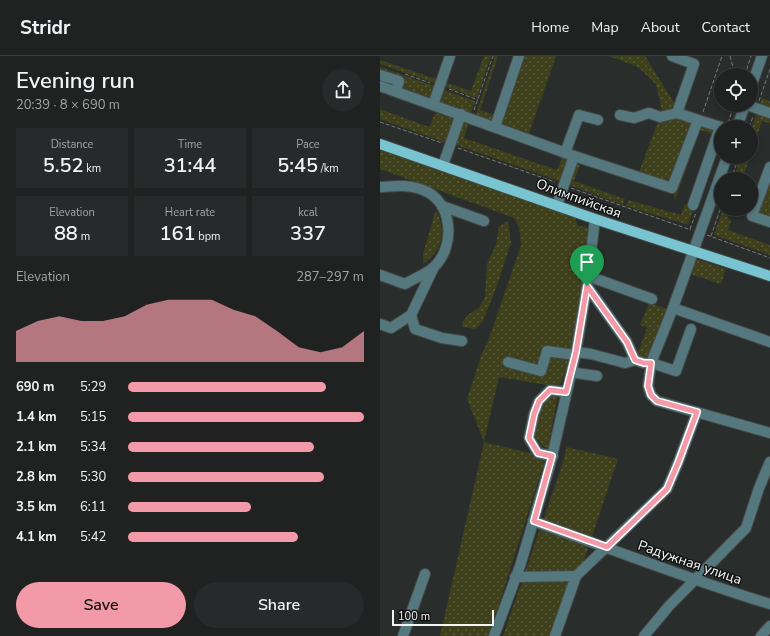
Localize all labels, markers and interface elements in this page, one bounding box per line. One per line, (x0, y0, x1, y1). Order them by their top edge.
text: Stridr (20, 15, 70, 41)
text: Home (531, 18, 569, 37)
text: Map (591, 18, 619, 37)
text: About (641, 18, 680, 37)
text: Contact (702, 18, 750, 37)
text: Evening run (16, 66, 135, 96)
map controls (714, 68, 758, 216)
button: locate (714, 68, 758, 112)
button: share (322, 69, 364, 111)
text: 20:39 · 8 × 690 m (16, 96, 120, 114)
button: + (714, 120, 758, 164)
text: Distance (51, 137, 93, 152)
text: Time (178, 137, 202, 152)
text: Pace (296, 137, 320, 152)
text: 5.52 (43, 152, 84, 179)
text: 31:44 (164, 152, 216, 179)
text: 5:45 (277, 152, 318, 179)
text: km (84, 161, 101, 176)
text: /km (318, 161, 339, 176)
button: − (714, 172, 758, 216)
street label: Олимпийская (533, 174, 624, 223)
text: Elevation (49, 205, 95, 220)
text: Heart rate (165, 205, 215, 220)
text: kcal (298, 205, 318, 220)
text: 88 (54, 220, 78, 247)
text: 161 (159, 220, 195, 247)
text: 337 (290, 220, 326, 247)
text: m (78, 229, 90, 244)
text: bpm (195, 229, 221, 244)
pin (570, 245, 604, 286)
icon: arrive (576, 251, 598, 273)
text: Elevation (16, 268, 70, 286)
text: 287–297 m (296, 268, 364, 286)
text: 690 m (16, 378, 54, 396)
text: 5:29 (80, 378, 106, 396)
text: 1.4 km (16, 408, 57, 426)
text: 5:15 (80, 408, 106, 426)
text: 2.1 km (16, 438, 57, 456)
text: 5:34 (80, 438, 106, 456)
text: 2.8 km (16, 468, 57, 486)
text: 5:30 (80, 468, 106, 486)
text: 3.5 km (16, 498, 57, 516)
text: 6:11 (80, 498, 106, 516)
text: 4.1 km (16, 528, 57, 546)
text: 5:42 (80, 528, 106, 546)
street label: Радужная улица (635, 536, 744, 589)
button: Save (16, 582, 186, 628)
button: Share (194, 582, 364, 628)
scale bar (392, 608, 494, 627)
text: 100 m (398, 609, 430, 624)

